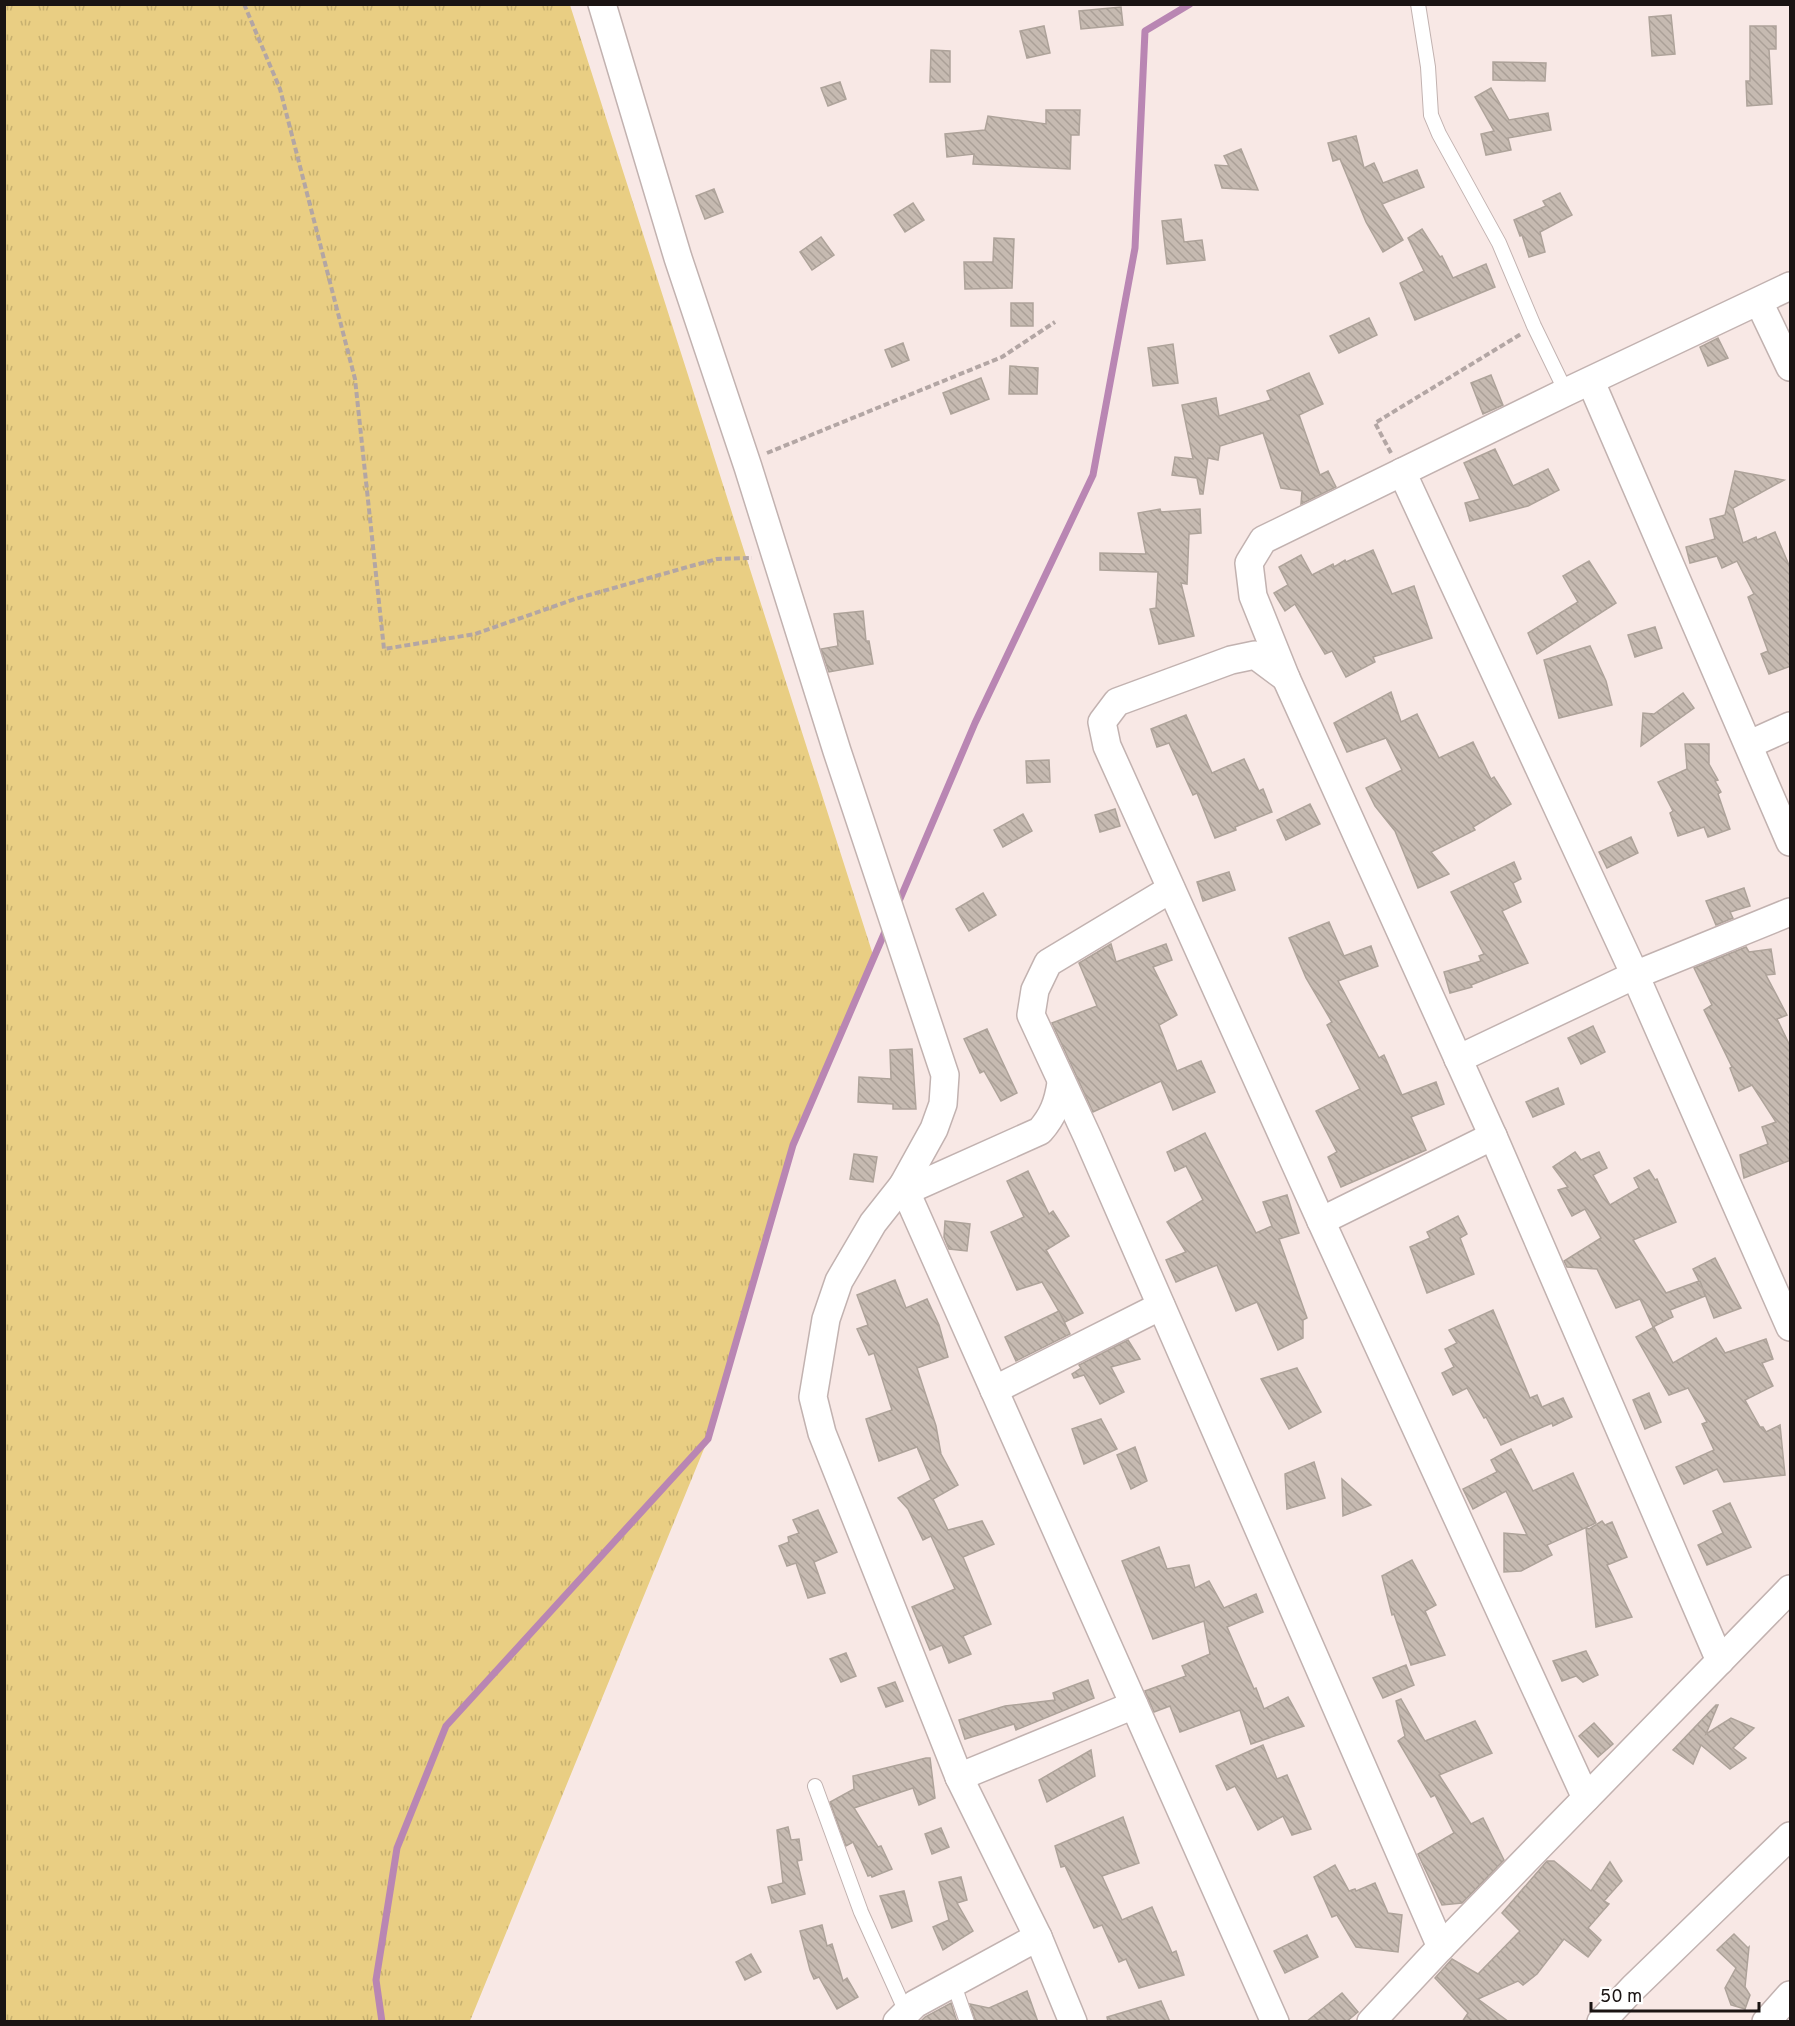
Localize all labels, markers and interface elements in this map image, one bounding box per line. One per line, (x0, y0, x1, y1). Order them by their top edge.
scale bar (1591, 1975, 1759, 2013)
text: 50 m (1600, 1986, 1642, 2009)

